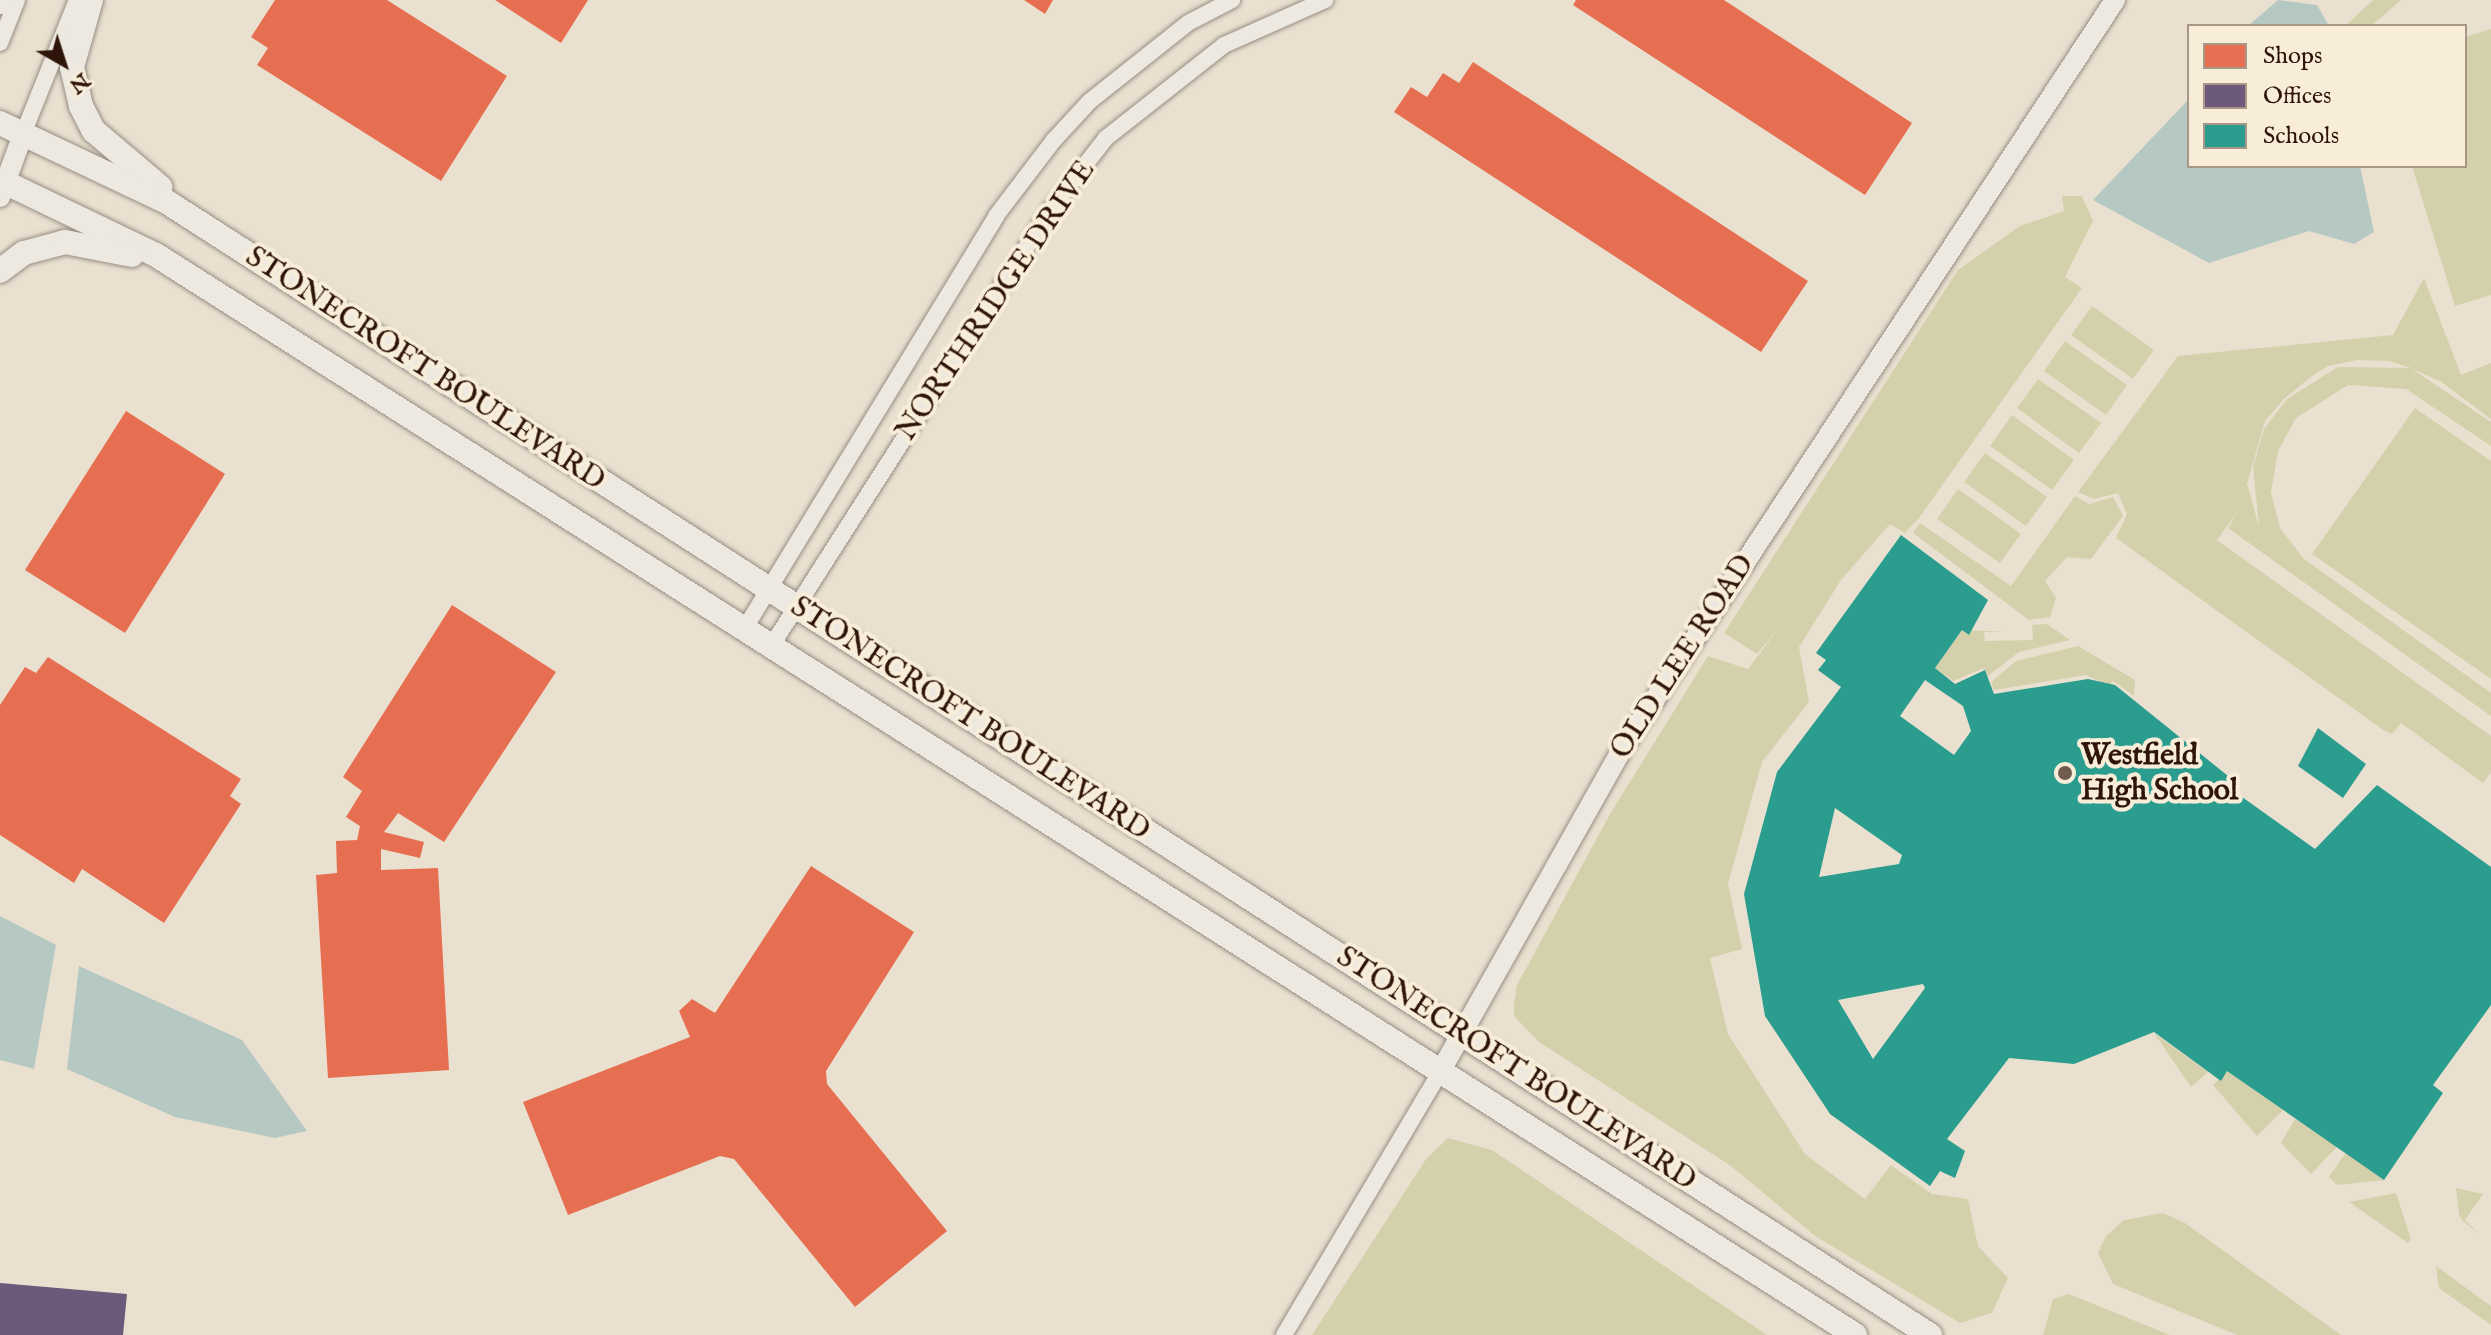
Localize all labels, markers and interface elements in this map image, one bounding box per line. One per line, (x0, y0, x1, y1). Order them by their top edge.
north arrow (24, 24, 104, 104)
legend (2187, 24, 2467, 168)
text: Shops (2263, 41, 2322, 72)
text: N (63, 66, 95, 100)
text: Offices (2263, 81, 2331, 112)
text: Schools (2263, 121, 2339, 152)
street label: NORTHRIDGE DRIVE (889, 154, 1103, 448)
street label: STONECROFT BOULEVARD (239, 239, 611, 499)
street label: OLD LEE ROAD (1603, 548, 1763, 766)
street label: STONECROFT BOULEVARD (784, 589, 1156, 849)
place label: Westfield High School (2081, 738, 2238, 808)
marker: Westfield High School (2056, 764, 2074, 782)
street label: STONECROFT BOULEVARD (1330, 939, 1702, 1199)

